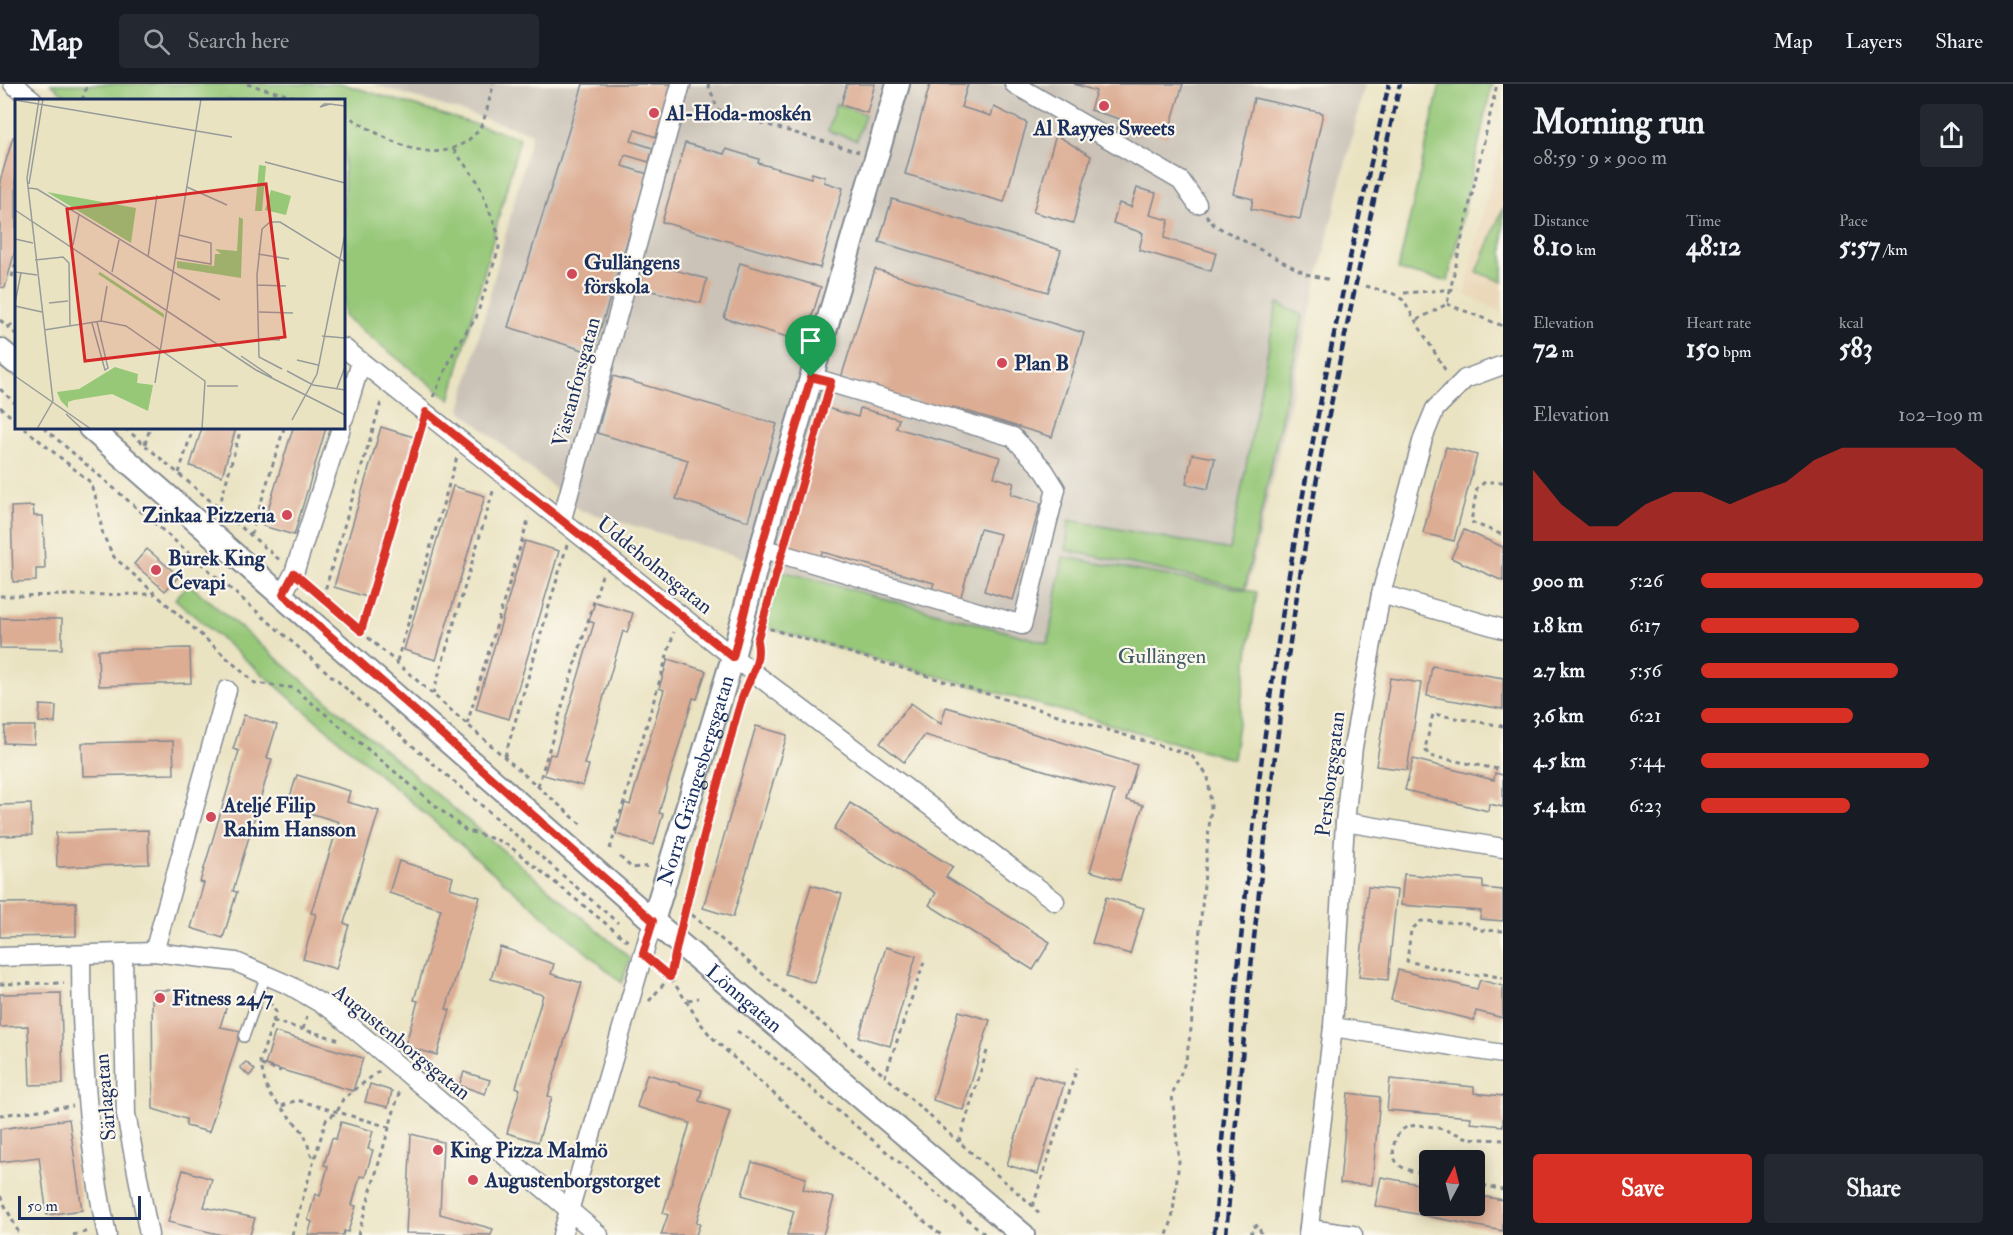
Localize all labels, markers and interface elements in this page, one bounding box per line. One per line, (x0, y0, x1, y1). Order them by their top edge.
search box (119, 14, 539, 68)
text: Map (30, 24, 83, 59)
icon: search (140, 25, 173, 58)
text: Search here (188, 27, 289, 55)
text: Map (1773, 28, 1813, 55)
text: Layers (1846, 28, 1902, 55)
text: Share (1935, 28, 1983, 55)
inset map (15, 99, 345, 429)
marker: Al Rayyes Sweets (1097, 99, 1111, 113)
place label: Al-Hoda-moskén (665, 100, 812, 127)
text: Morning run (1533, 102, 1705, 143)
button: share (1920, 104, 1983, 167)
marker: Al-Hoda-moskén (647, 106, 661, 120)
place label: Al Rayyes Sweets (1032, 115, 1175, 142)
text: 08:59 · 9 × 900 m (1533, 145, 1667, 170)
text: Distance (1533, 211, 1589, 231)
text: Time (1686, 211, 1721, 231)
text: Pace (1839, 211, 1868, 231)
text: 8.10 (1533, 231, 1573, 263)
text: 48:12 (1686, 231, 1741, 263)
text: 5:57 (1839, 231, 1880, 263)
text: km (1573, 240, 1596, 260)
text: /km (1880, 240, 1908, 260)
place label: Gullängens förskola (584, 249, 680, 300)
marker: Gullängens förskola (565, 267, 579, 281)
text: Elevation (1533, 313, 1594, 333)
text: Heart rate (1686, 313, 1751, 333)
text: kcal (1839, 313, 1864, 333)
street label: Västanforsgatan (546, 314, 607, 450)
pin (785, 315, 836, 377)
icon: arrive (794, 324, 827, 357)
text: 72 (1533, 333, 1558, 365)
text: 150 (1686, 333, 1720, 365)
text: 583 (1839, 333, 1873, 365)
text: m (1558, 342, 1574, 362)
text: bpm (1720, 342, 1751, 362)
place label: Plan B (1014, 350, 1069, 377)
marker: Plan B (995, 356, 1009, 370)
text: Elevation (1533, 402, 1609, 427)
text: 102–109 m (1898, 402, 1983, 427)
place label: Zinkaa Pizzeria (142, 502, 276, 529)
marker: Zinkaa Pizzeria (280, 508, 294, 522)
street label: Uddeholmsgatan (591, 510, 718, 621)
place label: Burek King Ćevapi (168, 545, 266, 596)
marker: Burek King Ćevapi (149, 563, 163, 577)
text: 900 m (1533, 568, 1583, 593)
text: 5:26 (1629, 568, 1663, 593)
text: 1.8 km (1533, 613, 1583, 638)
text: 6:17 (1629, 613, 1660, 638)
park label: Gullängen (1118, 643, 1207, 670)
text: 2.7 km (1533, 658, 1585, 683)
text: 5:56 (1629, 658, 1662, 683)
street label: Norra Grängesbergsgatan (652, 672, 741, 889)
text: 3.6 km (1533, 703, 1584, 728)
text: 6:21 (1629, 703, 1661, 728)
street label: Persborgsgatan (1309, 709, 1352, 838)
text: 4.5 km (1533, 748, 1586, 773)
text: 5:44 (1629, 748, 1664, 773)
place label: Ateljé Filip Rahim Hansson (222, 792, 356, 843)
text: 5.4 km (1533, 793, 1586, 818)
text: 6:23 (1629, 793, 1662, 818)
marker: Ateljé Filip Rahim Hansson (204, 810, 218, 824)
street label: Lönngatan (700, 959, 788, 1039)
street label: Augustenborgsgatan (326, 978, 476, 1106)
place label: Fitness 24/7 (172, 985, 274, 1012)
marker: Fitness 24/7 (153, 991, 167, 1005)
street label: Särlagatan (88, 1052, 123, 1142)
place label: King Pizza Malmö (450, 1137, 608, 1164)
marker: King Pizza Malmö (431, 1143, 445, 1157)
north arrow (1419, 1150, 1485, 1216)
map controls (1419, 1150, 1485, 1216)
button: Save (1533, 1154, 1752, 1223)
button: Share (1764, 1154, 1983, 1223)
place label: Augustenborgstorget (484, 1167, 660, 1194)
marker: Augustenborgstorget (466, 1173, 480, 1187)
scale bar (18, 1193, 141, 1220)
text: 50 m (27, 1196, 58, 1216)

